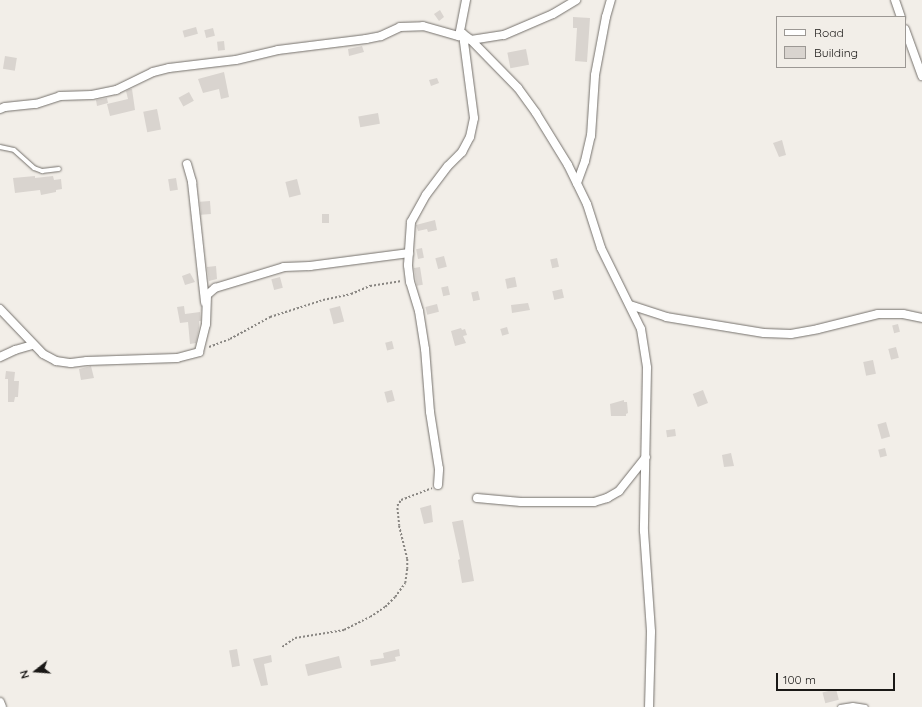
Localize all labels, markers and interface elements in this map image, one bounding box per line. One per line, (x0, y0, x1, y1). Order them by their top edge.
legend (776, 16, 906, 68)
text: Road (814, 25, 844, 40)
text: Building (814, 45, 858, 60)
north arrow (16, 651, 56, 691)
scale bar (778, 665, 897, 691)
text: N (17, 669, 32, 680)
text: 100 m (783, 672, 816, 687)

